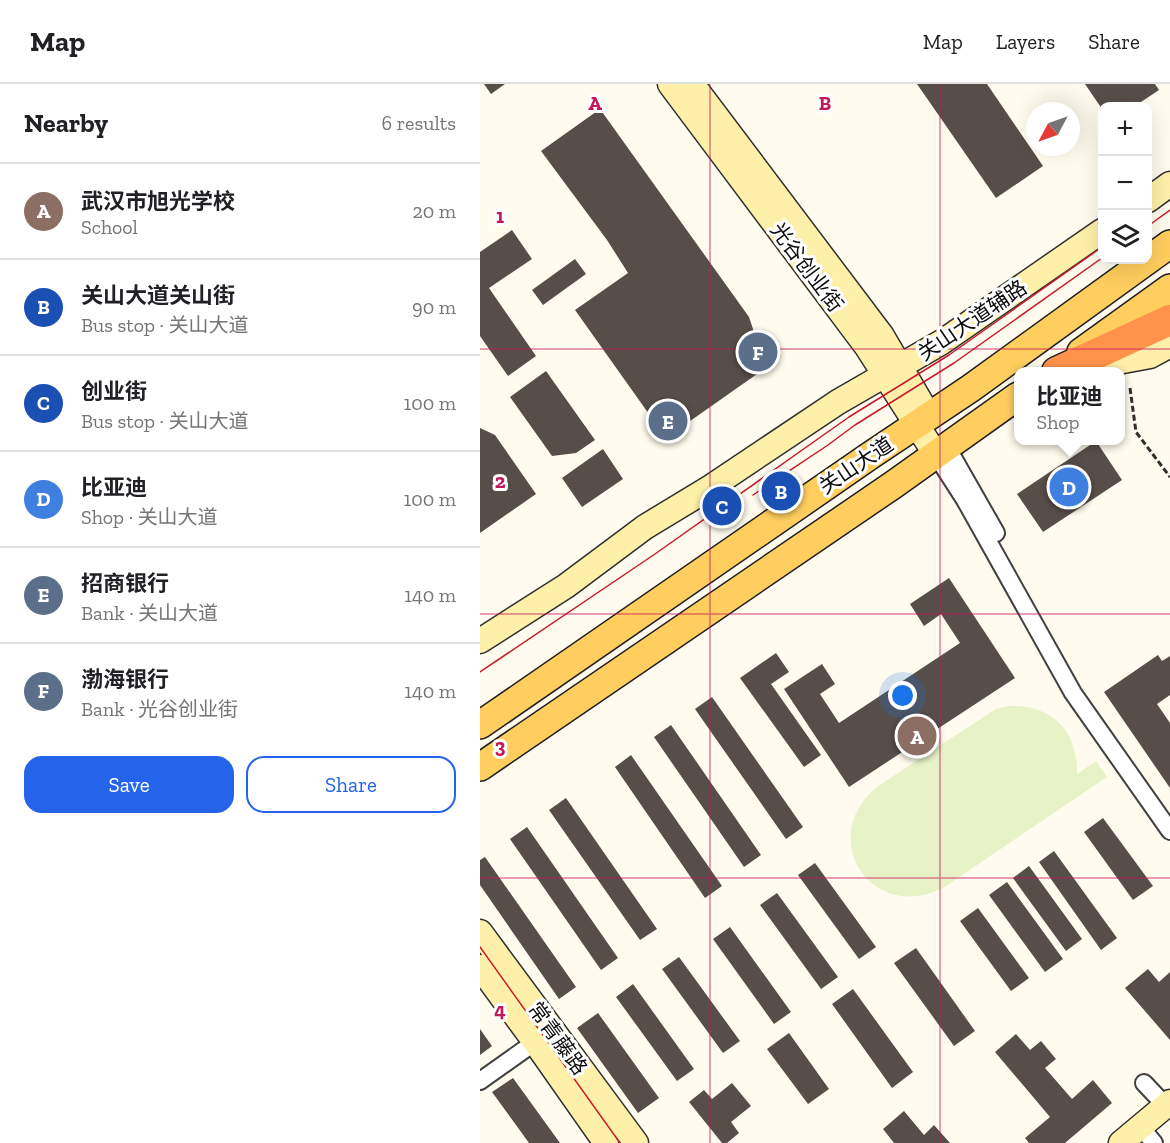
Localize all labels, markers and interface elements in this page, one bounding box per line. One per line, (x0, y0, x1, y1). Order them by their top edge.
text: Map (30, 25, 85, 58)
text: Map (923, 29, 963, 54)
text: Layers (996, 29, 1055, 54)
text: Share (1088, 29, 1140, 54)
text: A (588, 91, 602, 115)
text: B (819, 91, 831, 115)
north arrow (1026, 102, 1080, 156)
map controls (1098, 102, 1152, 264)
button: + (1098, 102, 1152, 156)
text: Nearby (24, 107, 108, 139)
text: 6 results (382, 111, 456, 135)
button: − (1098, 156, 1152, 210)
text: 武汉市旭光学校 (81, 188, 235, 215)
text: A (37, 199, 50, 223)
text: 20 m (412, 199, 456, 223)
text: 1 (496, 204, 504, 228)
button: layers (1098, 210, 1152, 264)
text: School (81, 215, 138, 239)
street label: 光谷创业街 (765, 218, 849, 316)
street label: 关山大道辅路 (913, 274, 1031, 366)
text: 关山大道关山街 (81, 282, 235, 309)
text: B (37, 295, 50, 319)
text: 90 m (412, 295, 456, 319)
text: Bus stop · 关山大道 (81, 313, 249, 337)
pin: F (738, 330, 778, 374)
popup (1014, 367, 1125, 445)
text: 创业街 (81, 378, 147, 405)
text: 比亚迪 (1036, 383, 1103, 410)
text: C (37, 391, 50, 415)
text: 100 m (403, 391, 456, 415)
pin: E (648, 398, 687, 444)
text: Bus stop · 关山大道 (81, 409, 249, 433)
text: Shop (1036, 410, 1080, 434)
street label: 关山大道 (814, 431, 898, 499)
pin: D (1050, 464, 1088, 510)
pin: B (762, 468, 800, 514)
text: 2 (495, 469, 506, 493)
text: 比亚迪 (81, 474, 147, 501)
pin: C (702, 484, 742, 528)
text: D (37, 487, 50, 511)
text: 100 m (403, 487, 456, 511)
text: Shop · 关山大道 (81, 505, 218, 529)
text: 招商银行 (81, 570, 169, 597)
text: E (38, 583, 49, 607)
text: 140 m (404, 583, 456, 607)
text: Bank · 关山大道 (81, 601, 218, 625)
text: 渤海银行 (81, 666, 169, 693)
text: F (38, 679, 49, 703)
text: 140 m (404, 679, 456, 703)
your location (888, 681, 917, 710)
text: Bank · 光谷创业街 (81, 697, 238, 721)
pin: A (898, 714, 936, 758)
text: 3 (495, 734, 506, 758)
button: Save (24, 756, 234, 813)
button: Share (246, 756, 456, 813)
street label: 常青藤路 (523, 997, 593, 1079)
text: 4 (494, 998, 506, 1022)

